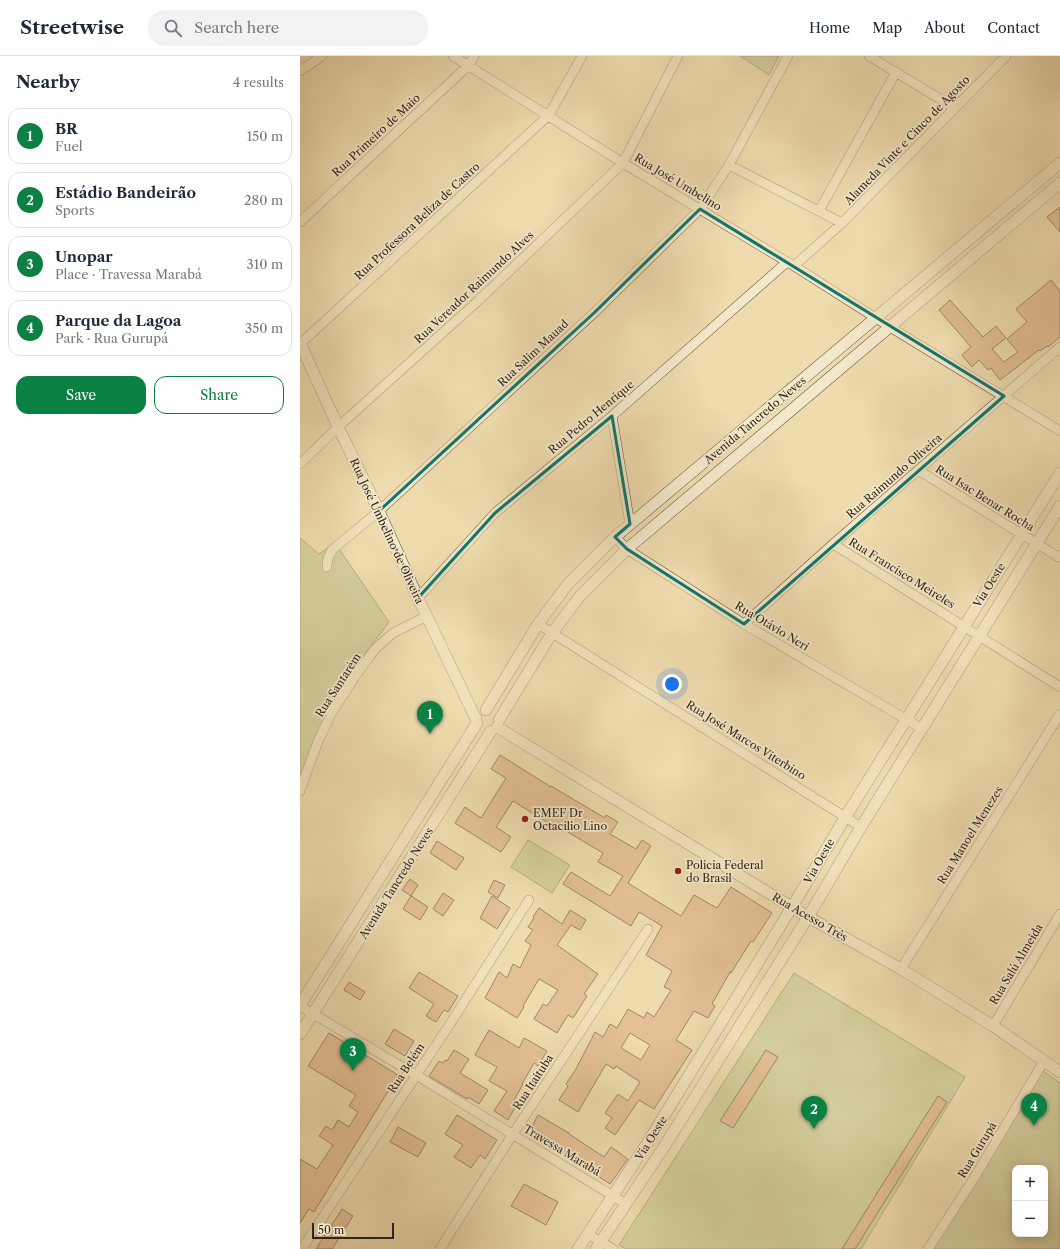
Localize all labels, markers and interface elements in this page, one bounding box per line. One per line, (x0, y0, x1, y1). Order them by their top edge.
search box (148, 10, 428, 46)
text: Streetwise (20, 16, 124, 39)
icon: search (162, 17, 184, 39)
text: Search here (194, 18, 279, 37)
text: Home (809, 19, 850, 37)
text: Map (872, 19, 902, 37)
text: About (924, 19, 965, 37)
text: Contact (987, 19, 1040, 37)
text: Nearby (16, 72, 80, 92)
street label: Alameda Vinte e Cinco de Agosto (841, 72, 973, 208)
text: 4 results (233, 74, 284, 90)
street label: Rua Primeiro de Maio (329, 90, 423, 179)
text: BR (55, 119, 78, 138)
text: 1 (27, 128, 33, 144)
text: 150 m (247, 128, 283, 144)
text: Fuel (55, 138, 83, 154)
street label: Rua José Umbelino (632, 150, 724, 214)
street label: Rua Professora Beliza de Castro (352, 159, 483, 283)
text: Estádio Bandeirão (55, 183, 196, 202)
text: 2 (26, 192, 34, 208)
text: 280 m (244, 192, 283, 208)
text: Sports (55, 202, 94, 218)
street label: Rua Vereador Raimundo Alves (411, 228, 537, 346)
text: Unopar (55, 247, 113, 266)
text: 3 (26, 256, 34, 272)
text: 310 m (247, 256, 283, 272)
text: Place · Travessa Marabá (55, 266, 202, 282)
text: Parque da Lagoa (55, 311, 181, 330)
street label: Rua Salim Mauad (495, 316, 572, 389)
text: 4 (26, 320, 34, 336)
text: 350 m (245, 320, 283, 336)
text: Park · Rua Gurupá (55, 330, 168, 346)
street label: Avenida Tancredo Neves (700, 373, 809, 467)
button: Save (16, 376, 146, 414)
button: Share (154, 376, 284, 414)
street label: Rua Pedro Henrique (545, 377, 637, 457)
street label: Rua Raimundo Oliveira (843, 431, 945, 521)
street label: Rua José Umbelino de Oliveira (347, 456, 427, 606)
street label: Rua Isac Benar Rocha (933, 462, 1037, 534)
street label: Rua Francisco Meireles (846, 535, 958, 611)
street label: Via Oeste (969, 560, 1008, 611)
street label: Rua Otávio Neri (732, 598, 812, 654)
street label: Rua Santarém (312, 650, 364, 720)
your location (662, 674, 682, 694)
street label: Rua José Marcos Viterbino (684, 697, 809, 783)
pin: 1 (417, 701, 443, 734)
street label: Rua Manoel Menezes (934, 783, 1006, 887)
place label: EMEF Dr Octacilio Lino (533, 806, 607, 833)
marker: EMEF Dr Octacilio Lino (520, 814, 530, 824)
street label: Avenida Tancredo Neves (355, 825, 436, 942)
street label: Via Oeste (800, 836, 838, 887)
place label: Polícia Federal do Brasil (686, 858, 764, 885)
marker: Polícia Federal do Brasil (673, 866, 683, 876)
street label: Rua Acesso Três (770, 890, 850, 944)
street label: Rua Salú Almeida (986, 921, 1046, 1007)
pin: 3 (340, 1038, 366, 1071)
street label: Rua Belém (385, 1040, 428, 1096)
street label: Rua Itaituba (510, 1051, 556, 1112)
pin: 4 (1021, 1093, 1047, 1126)
pin: 2 (801, 1096, 827, 1129)
street label: Via Oeste (631, 1113, 670, 1164)
street label: Rua Gurupá (955, 1119, 999, 1181)
street label: Travessa Marabá (521, 1122, 603, 1179)
map controls (1012, 1165, 1048, 1237)
button: + (1012, 1165, 1048, 1201)
button: − (1012, 1201, 1048, 1237)
scale bar (312, 1221, 394, 1240)
text: 50 m (318, 1223, 344, 1237)

